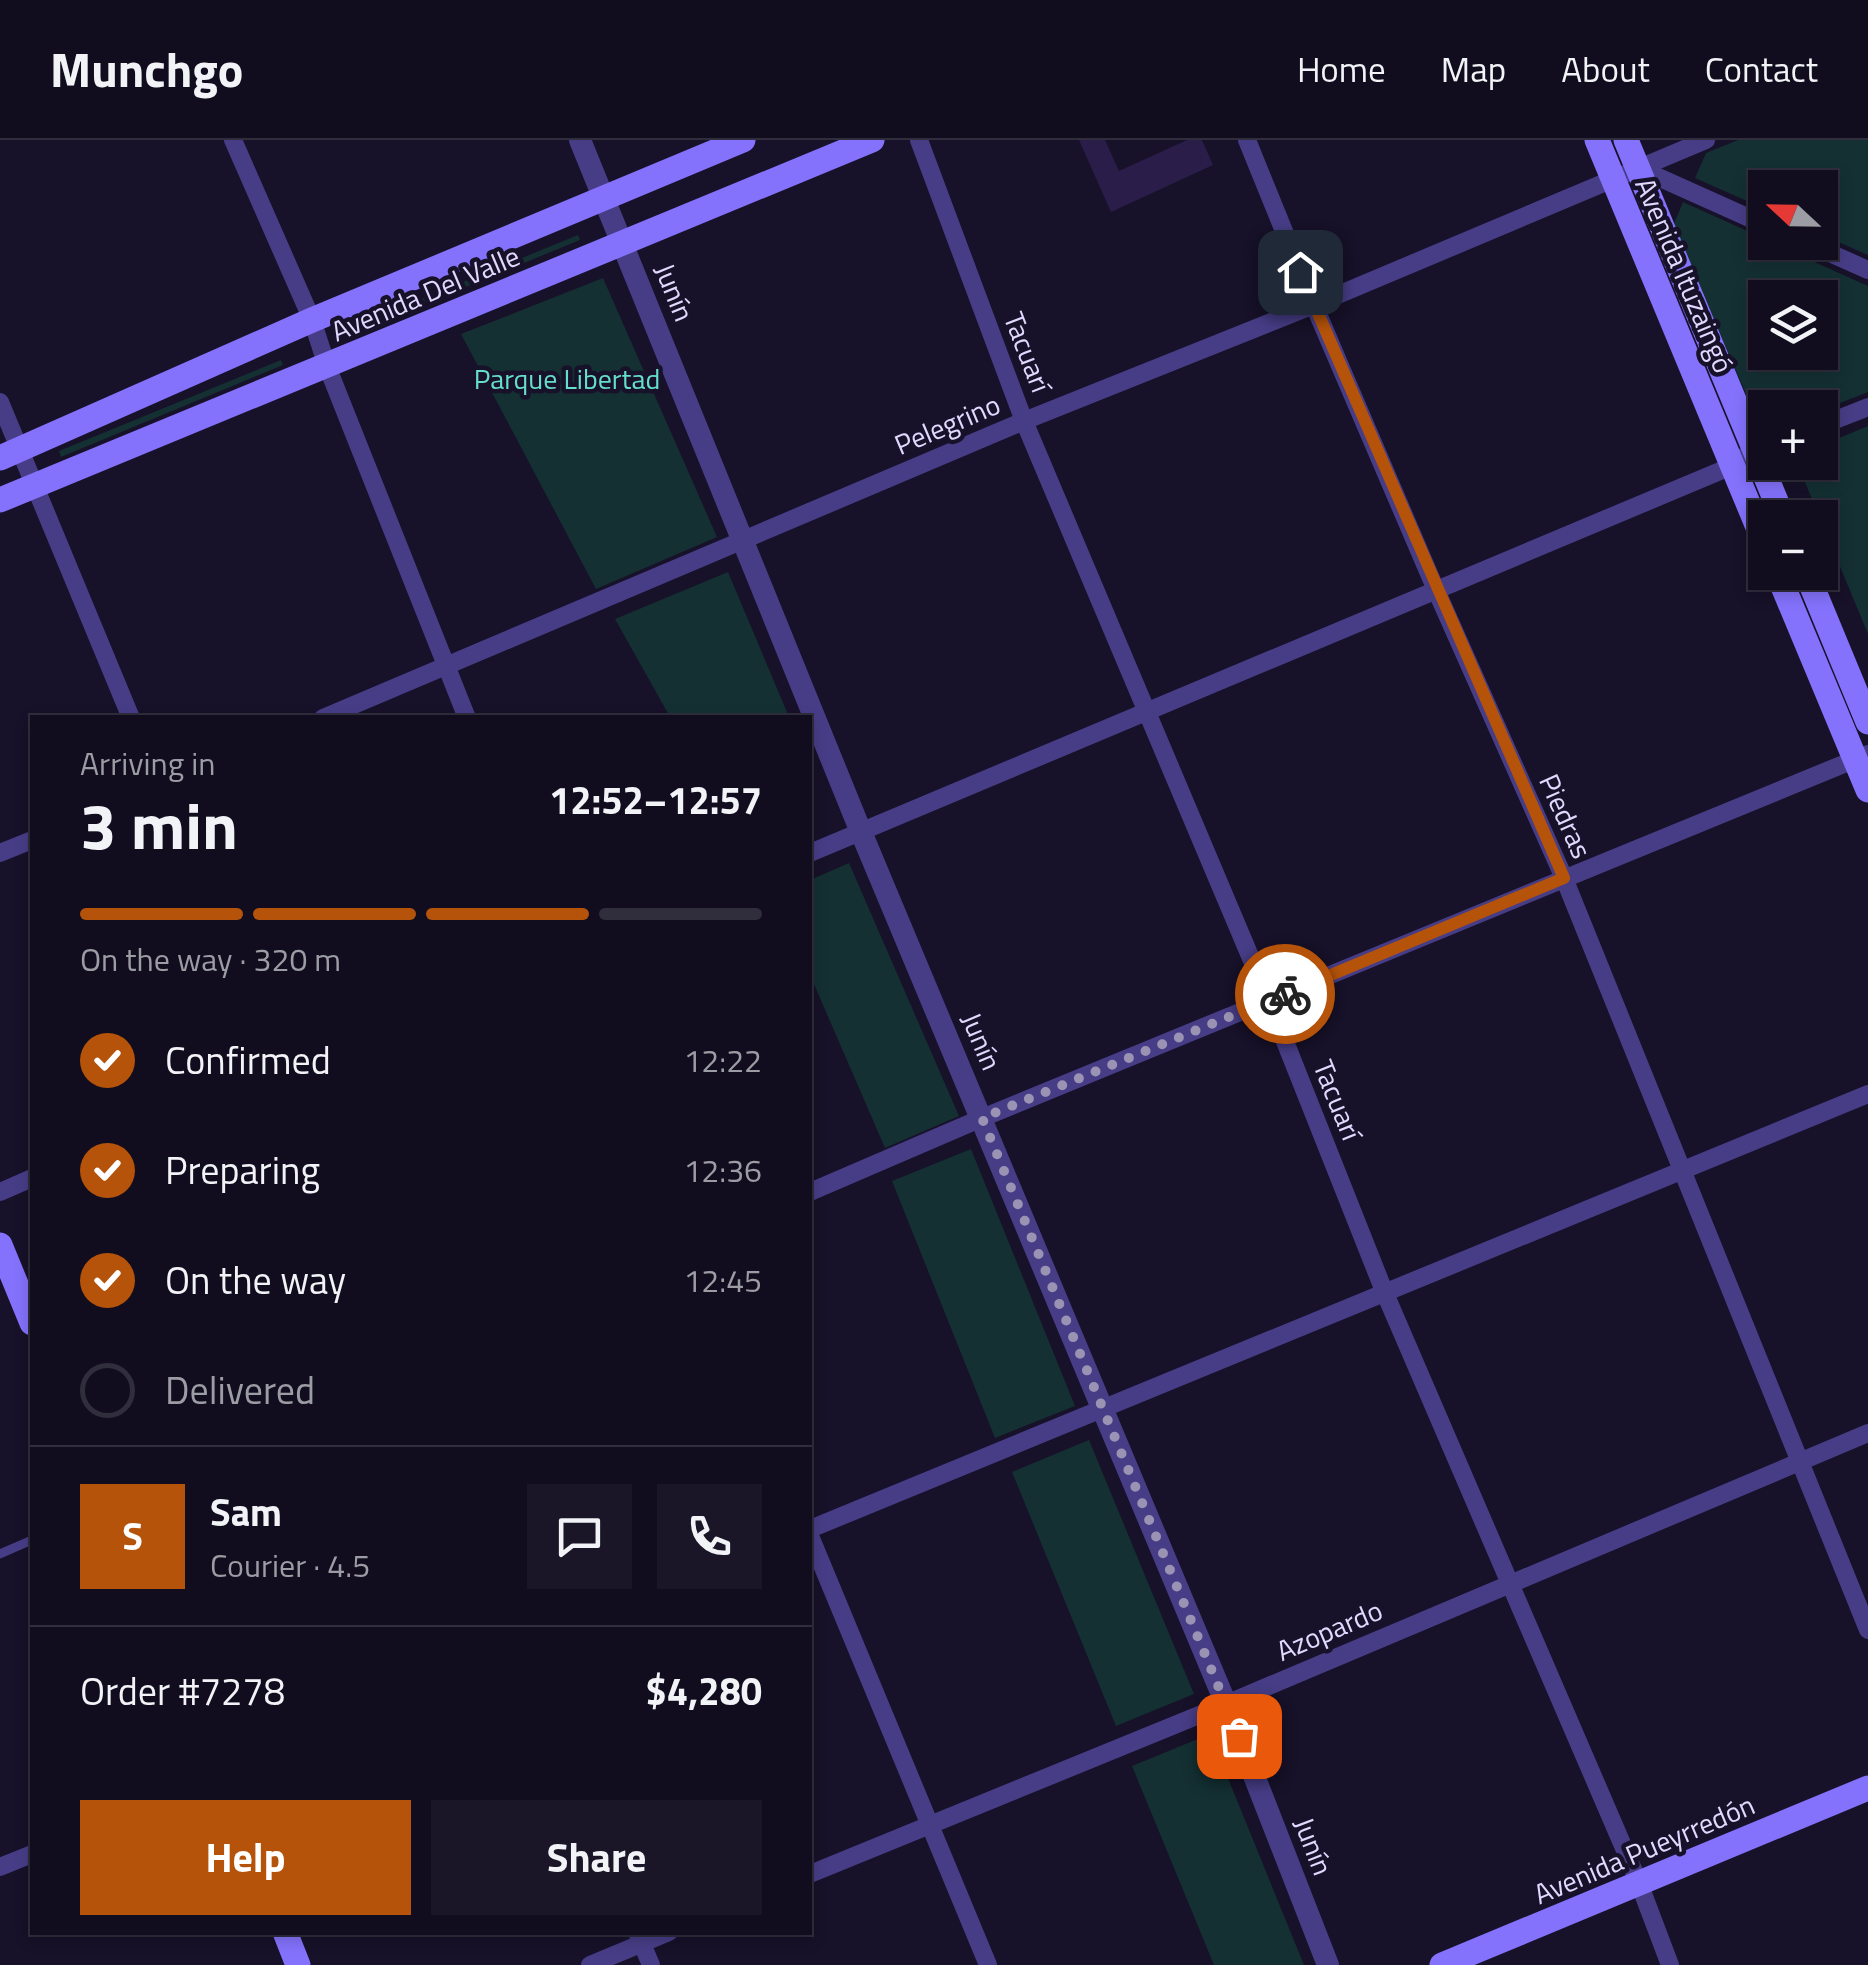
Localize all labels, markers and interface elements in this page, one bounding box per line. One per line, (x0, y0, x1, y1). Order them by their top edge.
text: Munchgo (50, 33, 243, 106)
text: Home (1297, 42, 1386, 96)
text: Map (1441, 42, 1506, 96)
text: About (1561, 42, 1650, 96)
text: Contact (1705, 42, 1818, 96)
north arrow (1748, 170, 1838, 260)
map controls (1748, 170, 1838, 590)
street label: Avenida Ituzaingó (1624, 171, 1746, 379)
pin (1258, 230, 1343, 315)
street label: Avenida Del Valle (324, 234, 526, 352)
icon: home (1273, 245, 1328, 300)
street label: Junín (644, 257, 706, 327)
button: layers (1748, 280, 1838, 370)
street label: Tacuarí (993, 305, 1064, 400)
park label: Parque Libertad (474, 357, 660, 400)
street label: Pelegrino (887, 382, 1007, 466)
button: + (1748, 390, 1838, 480)
button: − (1748, 500, 1838, 590)
text: Arriving in (80, 739, 216, 787)
street label: Piedras (1528, 767, 1604, 865)
text: 12:52–12:57 (549, 771, 762, 829)
text: 3 min (80, 775, 238, 874)
text: On the way · 320 m (80, 935, 341, 983)
courier (1235, 944, 1335, 1044)
icon: bike (1258, 967, 1313, 1022)
street label: Junín (951, 1005, 1013, 1077)
text: Confirmed (165, 1031, 331, 1089)
icon: check (80, 1033, 135, 1088)
text: 12:22 (683, 1036, 762, 1084)
street label: Tacuarí (1302, 1053, 1374, 1148)
text: Preparing (165, 1141, 320, 1199)
icon: check (80, 1143, 135, 1198)
text: 12:36 (683, 1146, 762, 1194)
text: On the way (165, 1251, 346, 1309)
icon: check (80, 1253, 135, 1308)
text: 12:45 (683, 1256, 762, 1304)
text: Delivered (165, 1361, 315, 1419)
text: Sam (210, 1483, 282, 1541)
button: chat (527, 1484, 632, 1589)
button: phone (657, 1484, 762, 1589)
text: S (122, 1507, 143, 1565)
text: Courier · 4.5 (210, 1541, 370, 1589)
street label: Azopardo (1269, 1588, 1389, 1672)
text: Order #7278 (80, 1662, 285, 1720)
text: $4,280 (646, 1662, 762, 1720)
pin (1197, 1694, 1282, 1779)
icon: bag (1212, 1709, 1267, 1764)
street label: Avenida Pueyrredón (1527, 1783, 1761, 1915)
button: Help (80, 1800, 411, 1915)
button: Share (431, 1800, 762, 1915)
street label: Junín (1283, 1811, 1345, 1881)

